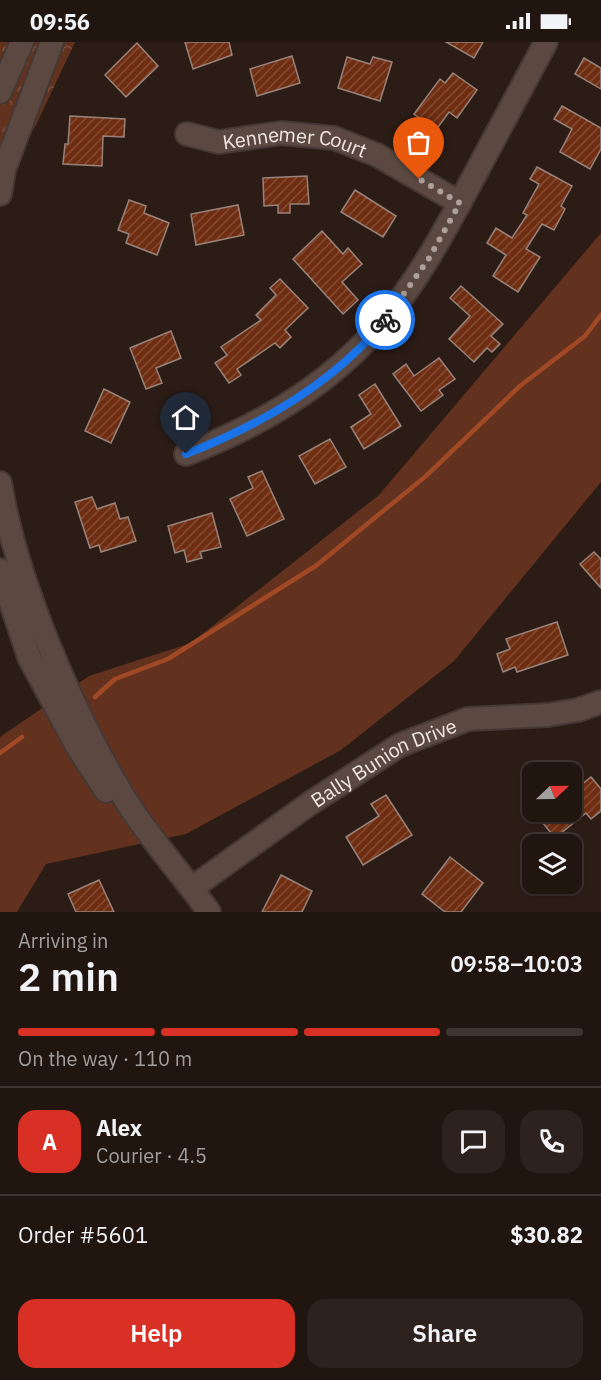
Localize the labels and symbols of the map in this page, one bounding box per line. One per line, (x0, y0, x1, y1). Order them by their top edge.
pin (393, 117, 444, 179)
street label: Kennemer Court (221, 119, 371, 163)
courier (355, 290, 415, 350)
pin (160, 392, 211, 454)
street label: Bally Bunion Drive (305, 711, 460, 813)
north arrow (522, 762, 582, 822)

